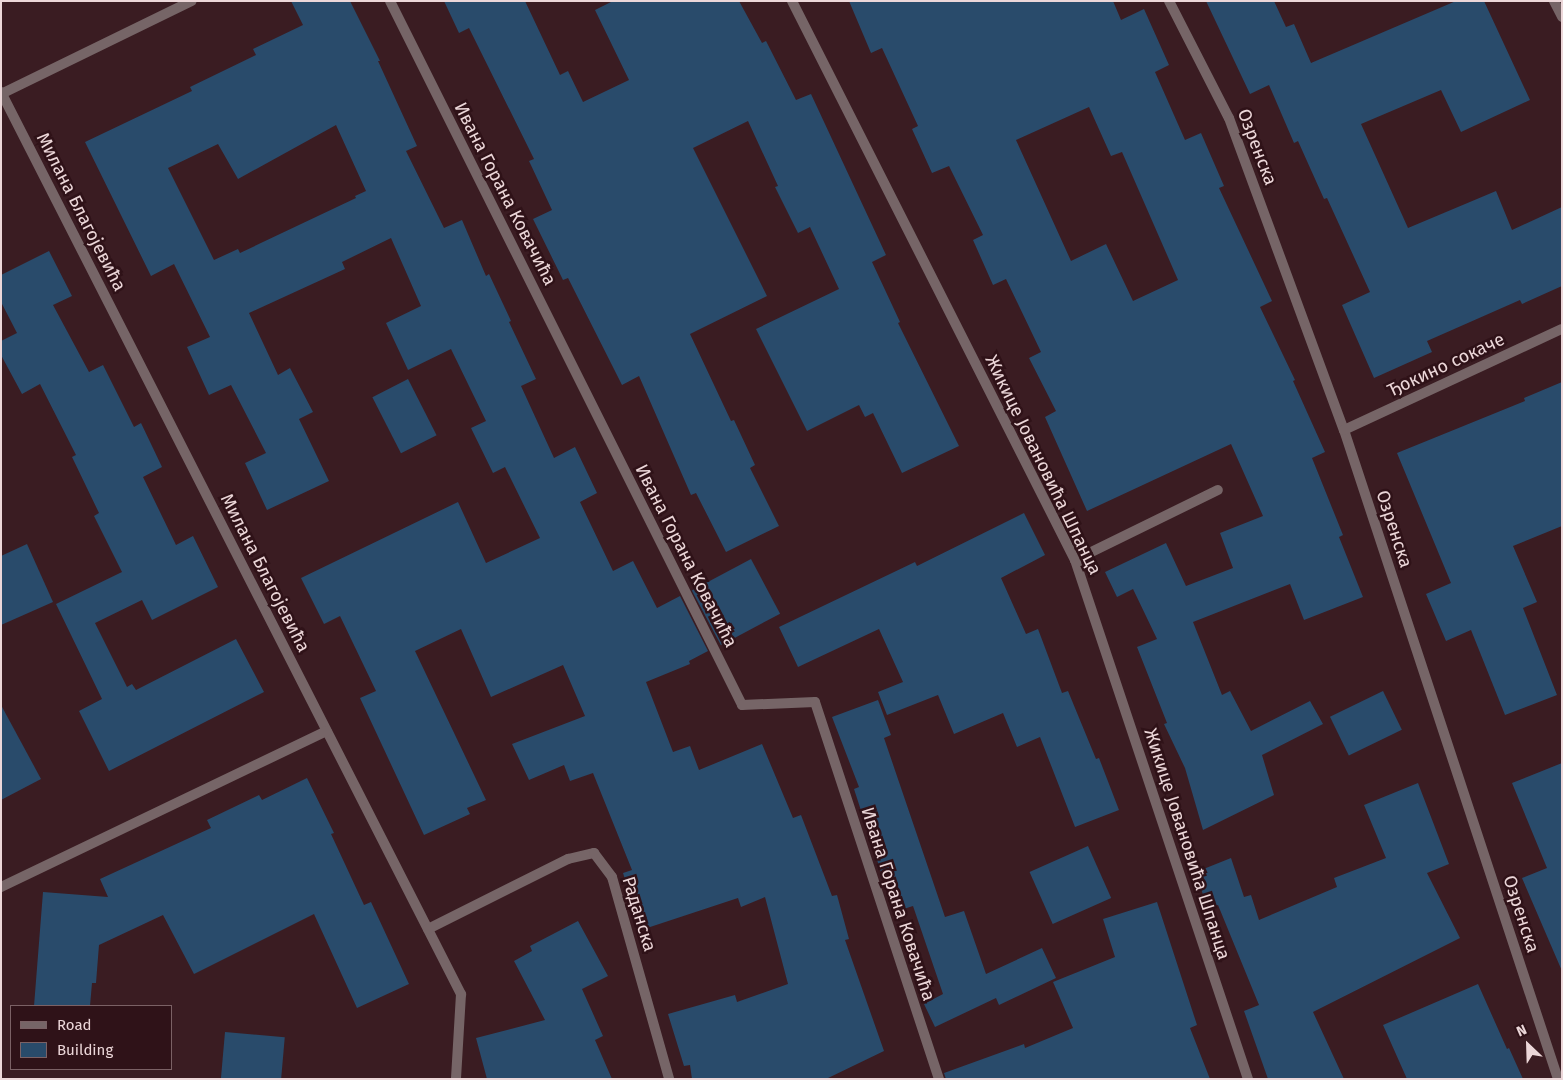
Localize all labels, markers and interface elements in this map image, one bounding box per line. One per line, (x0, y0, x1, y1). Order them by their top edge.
street label: Ивана Горана Ковачића (449, 99, 561, 289)
street label: Озренска (1233, 106, 1281, 188)
street label: Милана Благојевића (32, 129, 130, 295)
street label: Ђокино сокаче (1384, 328, 1508, 402)
street label: Жикице Јовановића Шпанца (980, 352, 1106, 578)
street label: Ивана Горана Ковачића (630, 461, 742, 651)
street label: Озренска (1371, 488, 1417, 570)
street label: Милана Благојевића (216, 490, 314, 656)
street label: Жикице Јовановића Шпанца (1139, 726, 1235, 962)
street label: Ивана Горана Ковачића (856, 804, 940, 1004)
street label: Озренска (1498, 873, 1544, 955)
street label: Раданска (617, 874, 661, 954)
legend (10, 1005, 172, 1070)
text: Road (57, 1016, 92, 1034)
north arrow (1503, 1020, 1553, 1070)
text: N (1514, 1021, 1529, 1040)
text: Building (57, 1041, 113, 1059)

